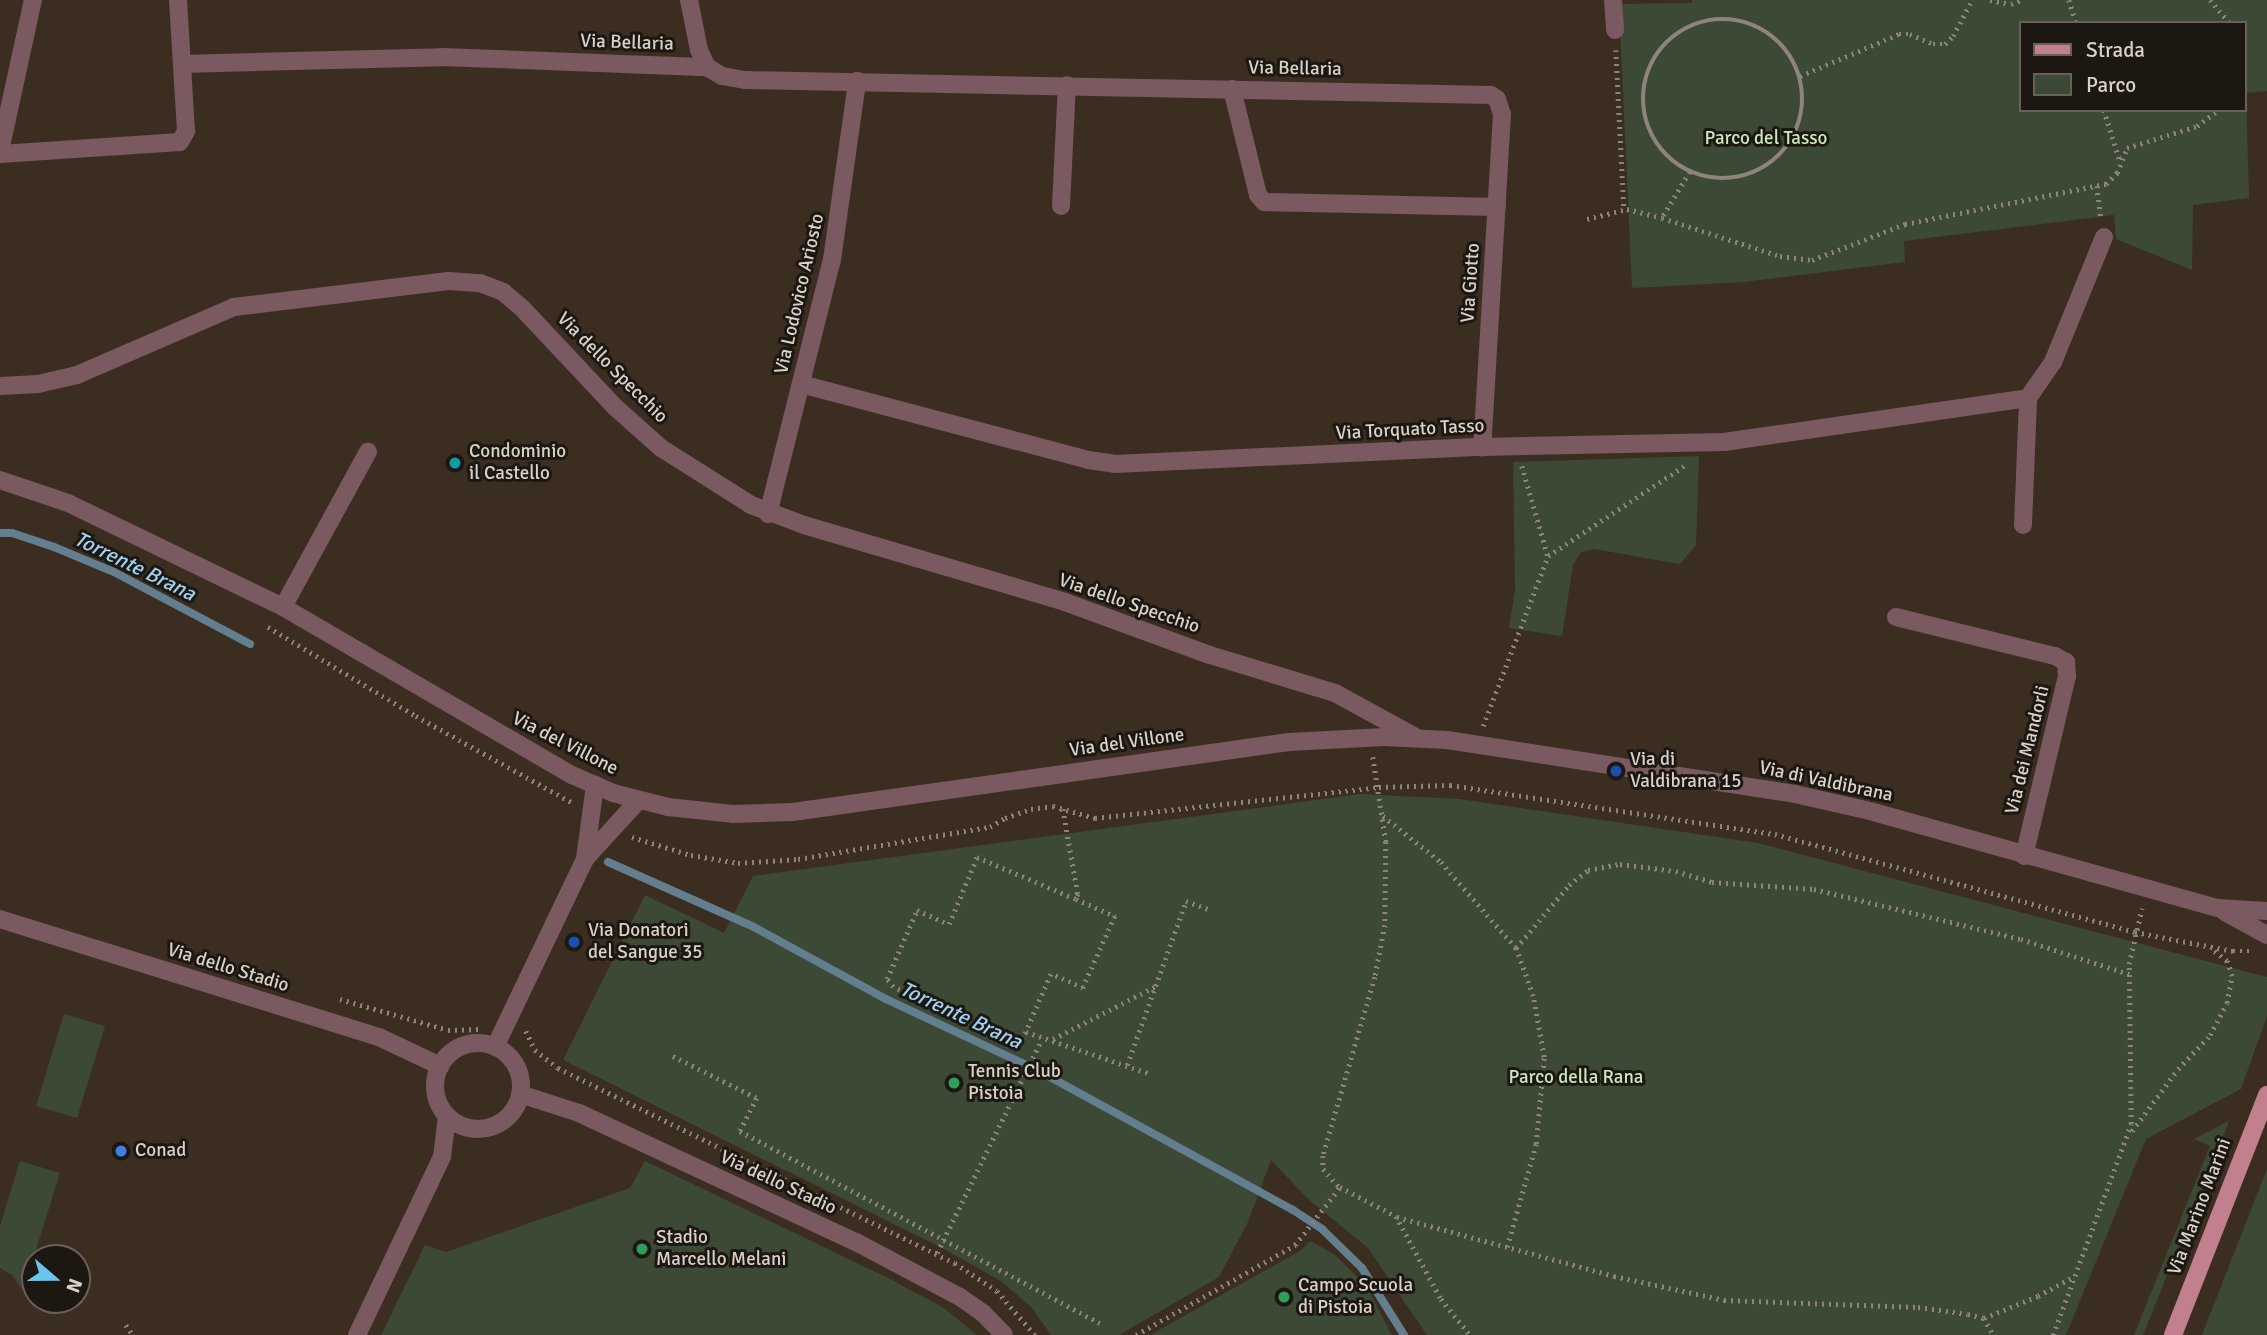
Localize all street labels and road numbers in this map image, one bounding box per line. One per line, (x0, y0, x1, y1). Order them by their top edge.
street label: Via Bellaria (580, 30, 674, 56)
street label: Via Bellaria (1248, 57, 1342, 81)
street label: Via Lodovico Ariosto (770, 212, 830, 376)
street label: Via Giotto (1457, 242, 1485, 324)
street label: Via dello Specchio (552, 308, 672, 428)
street label: Via Torquato Tasso (1335, 415, 1485, 445)
street label: Via dello Specchio (1056, 569, 1202, 639)
street label: Via dei Mandorli (2001, 683, 2055, 817)
street label: Via del Villone (508, 708, 622, 780)
street label: Via del Villone (1068, 724, 1186, 762)
street label: Via di Valdibrana (1757, 757, 1895, 807)
street label: Via dello Stadio (164, 939, 292, 997)
street label: Via Marino Marini (2163, 1135, 2237, 1279)
street label: Via dello Stadio (716, 1146, 840, 1220)

